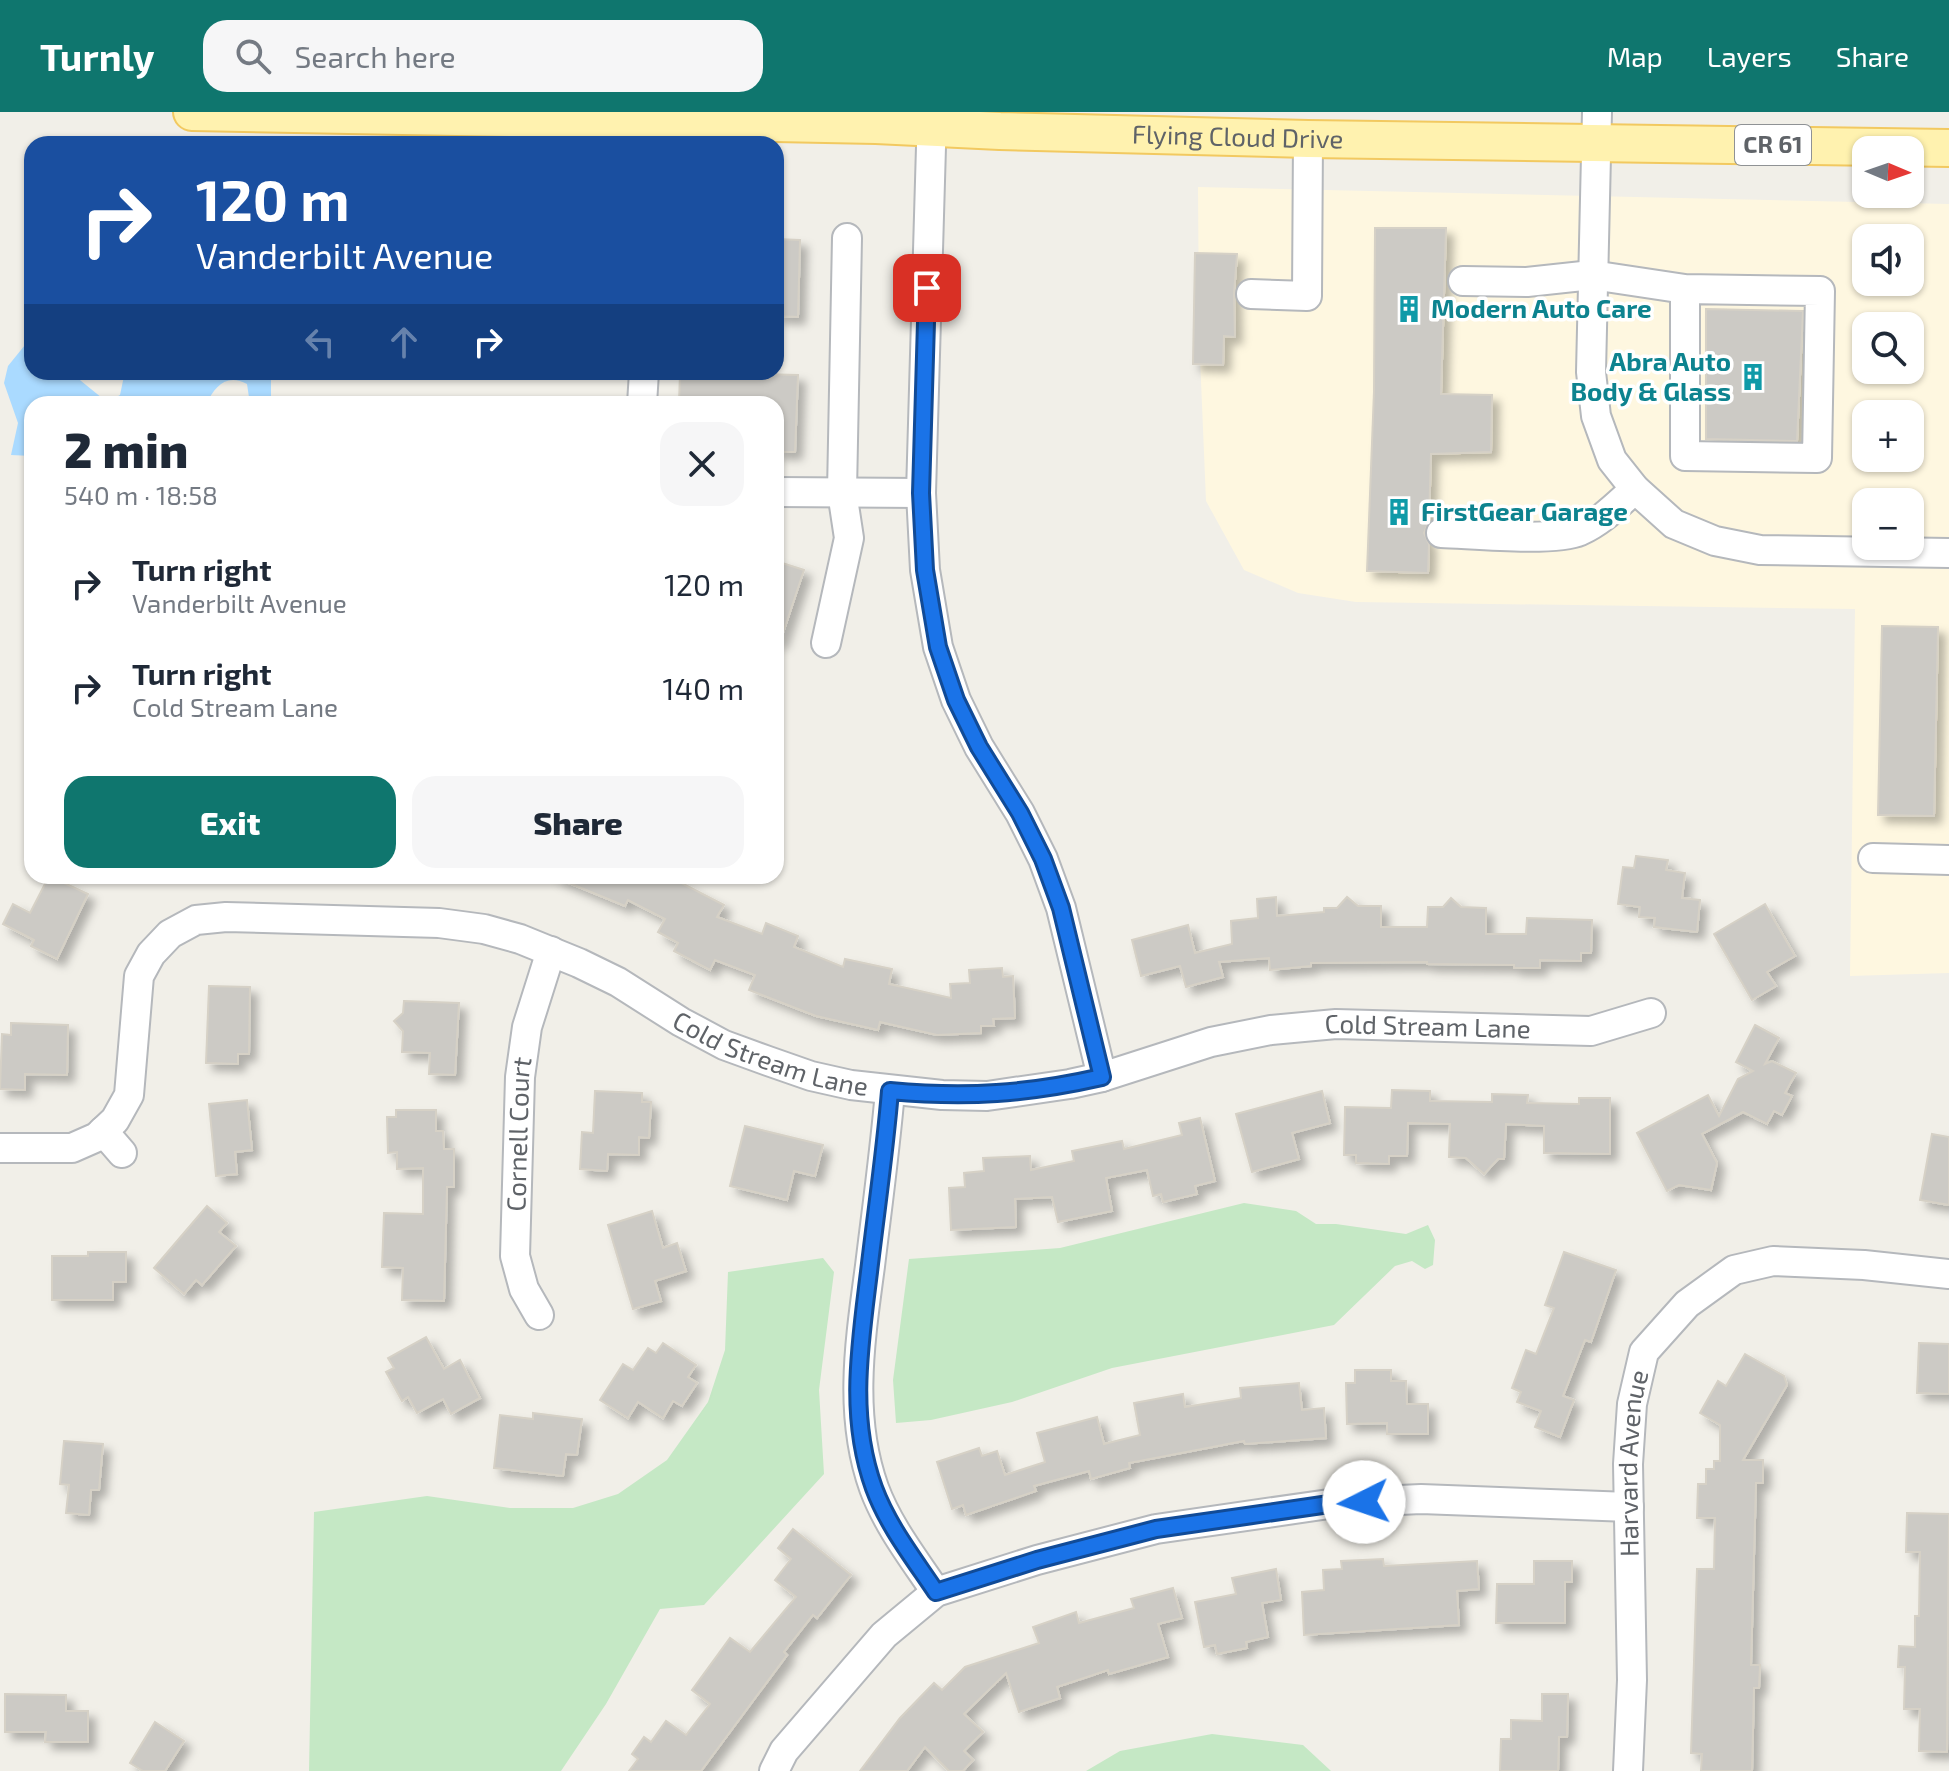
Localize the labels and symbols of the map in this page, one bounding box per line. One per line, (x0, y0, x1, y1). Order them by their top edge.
street label: Flying Cloud Drive (1132, 117, 1344, 153)
road number: CR 61 (1735, 125, 1811, 165)
north arrow (1852, 136, 1924, 208)
pin (893, 254, 961, 322)
place label: Modern Auto Care (1431, 292, 1652, 323)
building icon: Modern Auto Care (1394, 294, 1424, 324)
place label: Abra Auto Body & Glass (1570, 345, 1731, 407)
building icon: Abra Auto Body & Glass (1738, 362, 1768, 392)
place label: FirstGear Garage (1421, 495, 1628, 526)
building icon: FirstGear Garage (1384, 497, 1414, 527)
street label: Cold Stream Lane (668, 1004, 870, 1101)
street label: Cold Stream Lane (1323, 1007, 1531, 1043)
street label: Cornell Court (499, 1055, 537, 1212)
street label: Harvard Avenue (1611, 1367, 1653, 1557)
position arrow (1322, 1460, 1406, 1544)

